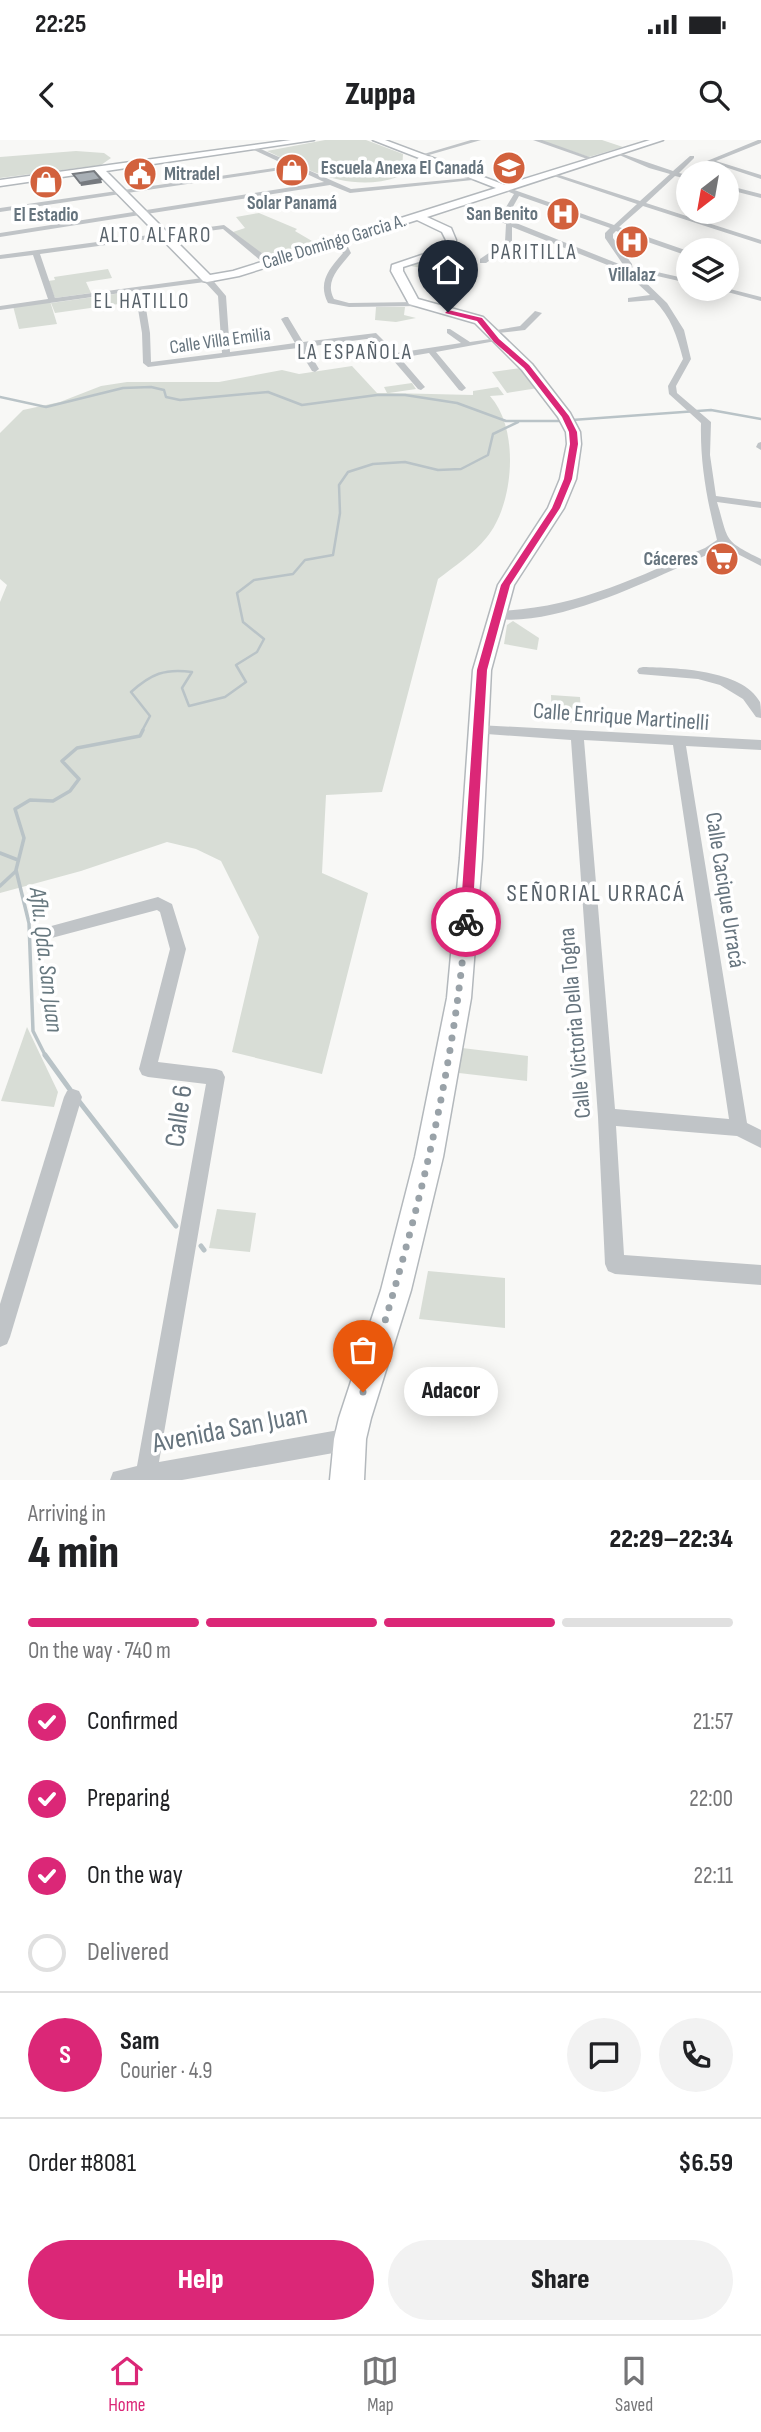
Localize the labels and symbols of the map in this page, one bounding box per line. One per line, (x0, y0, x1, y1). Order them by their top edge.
school or university icon: Escuela Anexa El Canadá (490, 149, 528, 187)
shop icon: Solar Panamá (273, 151, 311, 189)
public building icon: Mitradel (121, 155, 159, 193)
place label: Escuela Anexa El Canadá (321, 157, 484, 180)
north arrow (676, 161, 738, 224)
shop icon: El Estadio (27, 163, 65, 201)
place label: Mitradel (164, 163, 220, 186)
place label: Solar Panamá (247, 192, 337, 215)
hospital icon: San Benito (544, 195, 582, 233)
place label: San Benito (466, 203, 538, 226)
place label: El Estadio (13, 204, 79, 227)
street label: Calle Domingo Garcia A. (260, 209, 408, 275)
district label: ALTO ALFARO (99, 223, 212, 248)
hospital icon: Villalaz (613, 223, 651, 261)
pin (418, 240, 478, 312)
district label: PARITILLA (491, 240, 577, 265)
place label: Villalaz (608, 264, 656, 287)
district label: EL HATILLO (94, 289, 190, 314)
street label: Calle Villa Emilia (168, 323, 272, 359)
district label: LA ESPAÑOLA (297, 340, 413, 365)
supermarket icon: Cáceres (703, 540, 741, 578)
place label: Cáceres (644, 548, 698, 571)
street label: Calle Enrique Martinelli (532, 697, 710, 737)
street label: Calle Cacique Urracá (699, 810, 751, 970)
district label: SEÑORIAL URRACÁ (506, 879, 686, 908)
water label: Aflu. Qda. San Juan (23, 885, 69, 1034)
courier (431, 887, 501, 957)
street label: Calle Victoria Della Togna (553, 926, 597, 1120)
street label: Calle 6 (158, 1083, 200, 1149)
pin (333, 1320, 393, 1392)
callout: Adacor (405, 1368, 500, 1416)
street label: Avenida San Juan (149, 1398, 310, 1460)

